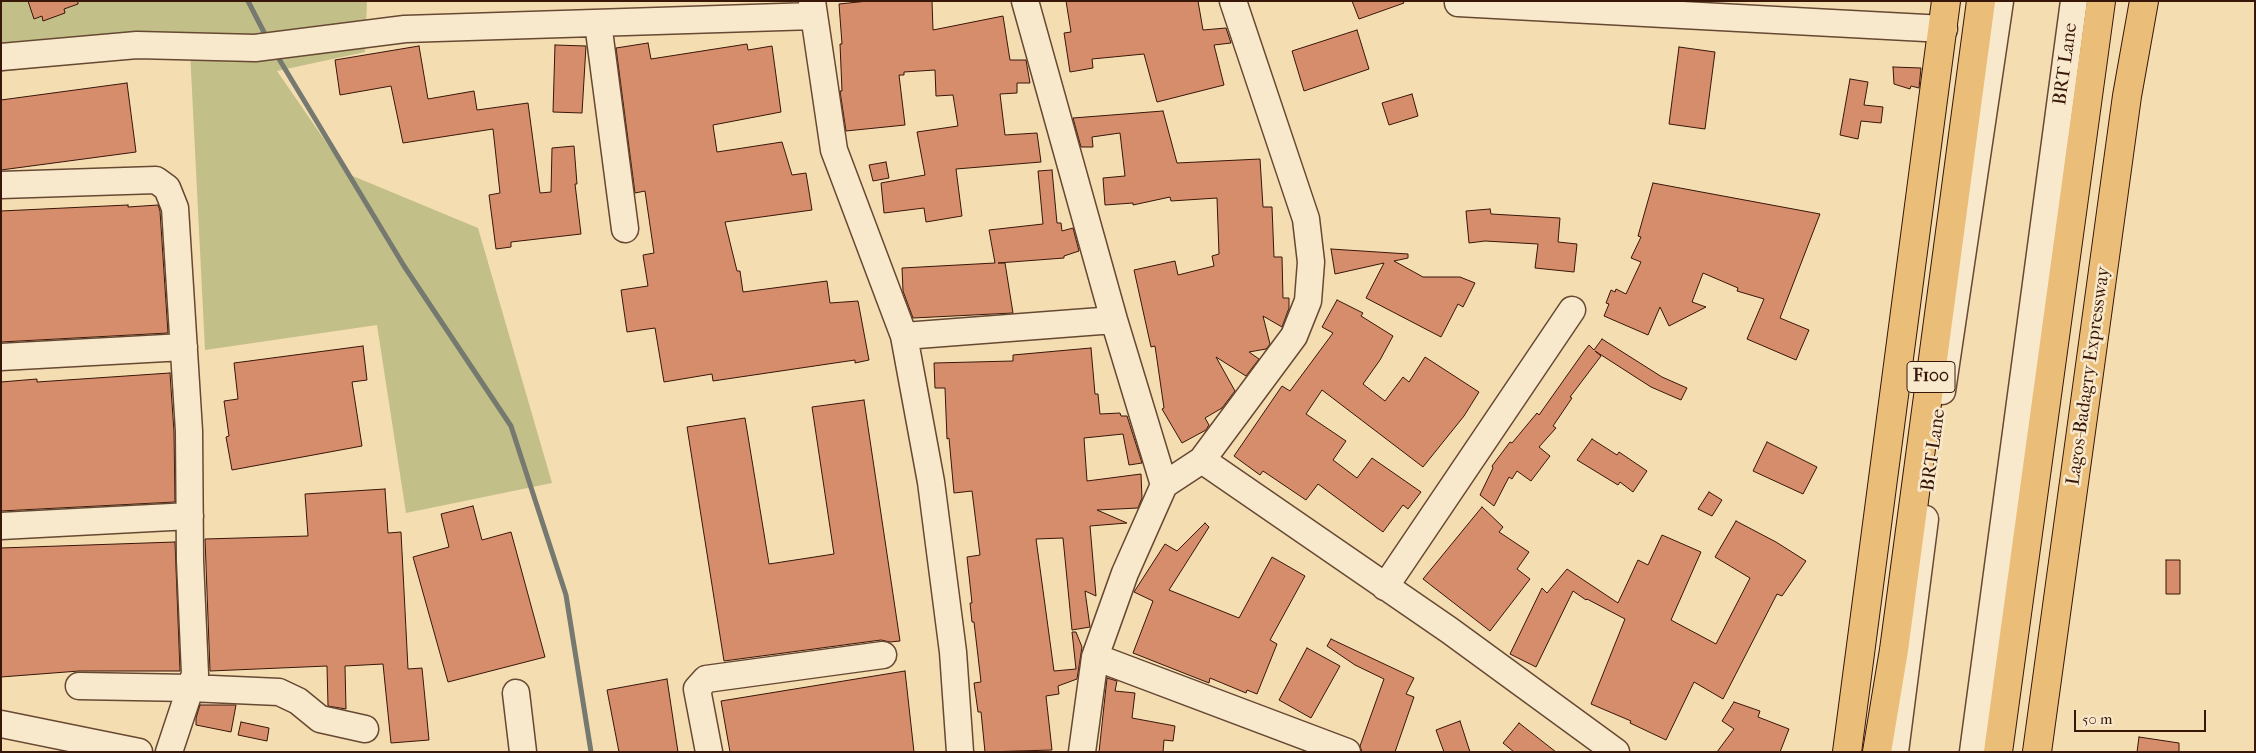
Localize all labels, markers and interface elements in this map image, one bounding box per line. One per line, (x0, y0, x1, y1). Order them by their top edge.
street label: BRT Lane (2049, 21, 2083, 107)
street label: Lagos-Badagry Expressway (2062, 265, 2116, 487)
road number: F100 (1907, 362, 1955, 392)
street label: BRT Lane (1917, 407, 1951, 493)
scale bar (2076, 700, 2208, 732)
text: 50 m (2082, 710, 2112, 728)

